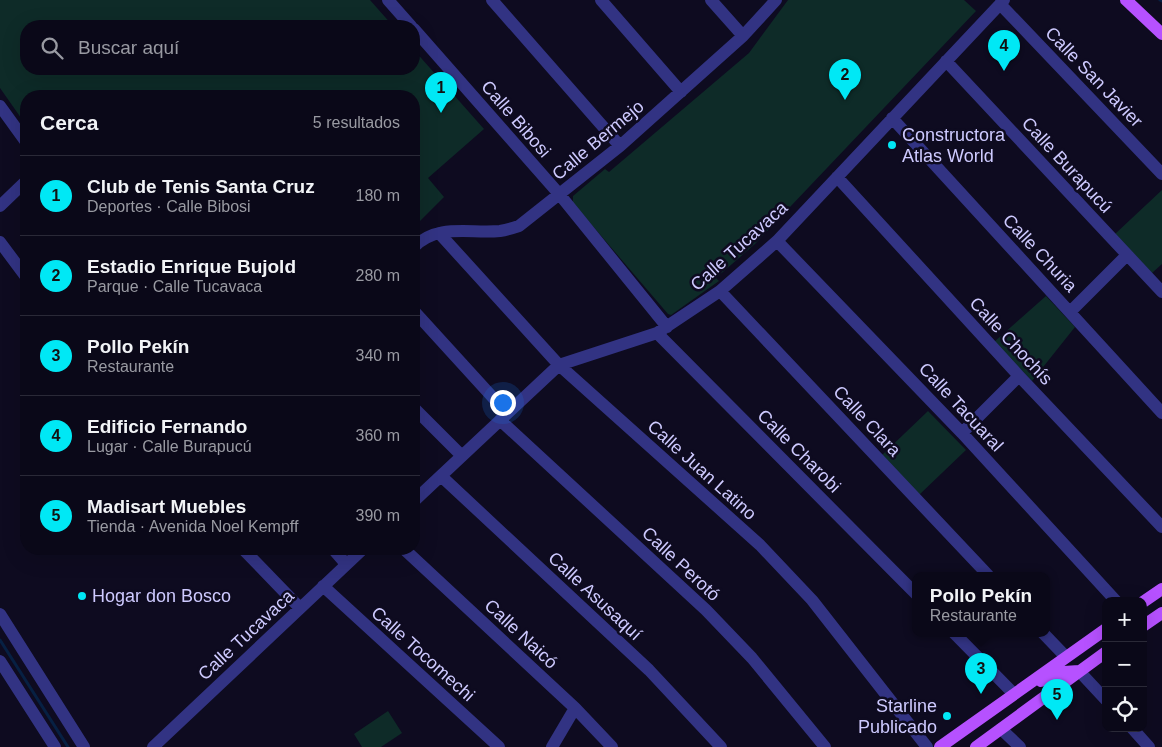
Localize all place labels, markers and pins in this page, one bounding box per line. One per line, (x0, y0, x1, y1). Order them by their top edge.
pin: 4 (988, 30, 1020, 71)
pin: 2 (829, 59, 861, 100)
pin: 1 (425, 72, 457, 113)
place label: Constructora Atlas World (902, 125, 1006, 166)
marker: Constructora Atlas World (886, 139, 898, 151)
place label: Hogar don Bosco (92, 586, 231, 606)
marker: Hogar don Bosco (76, 590, 88, 602)
pin: 3 (965, 653, 997, 694)
pin: 5 (1041, 679, 1073, 720)
place label: Starline Publicado (858, 696, 937, 737)
marker: Starline Publicado (941, 710, 953, 722)

